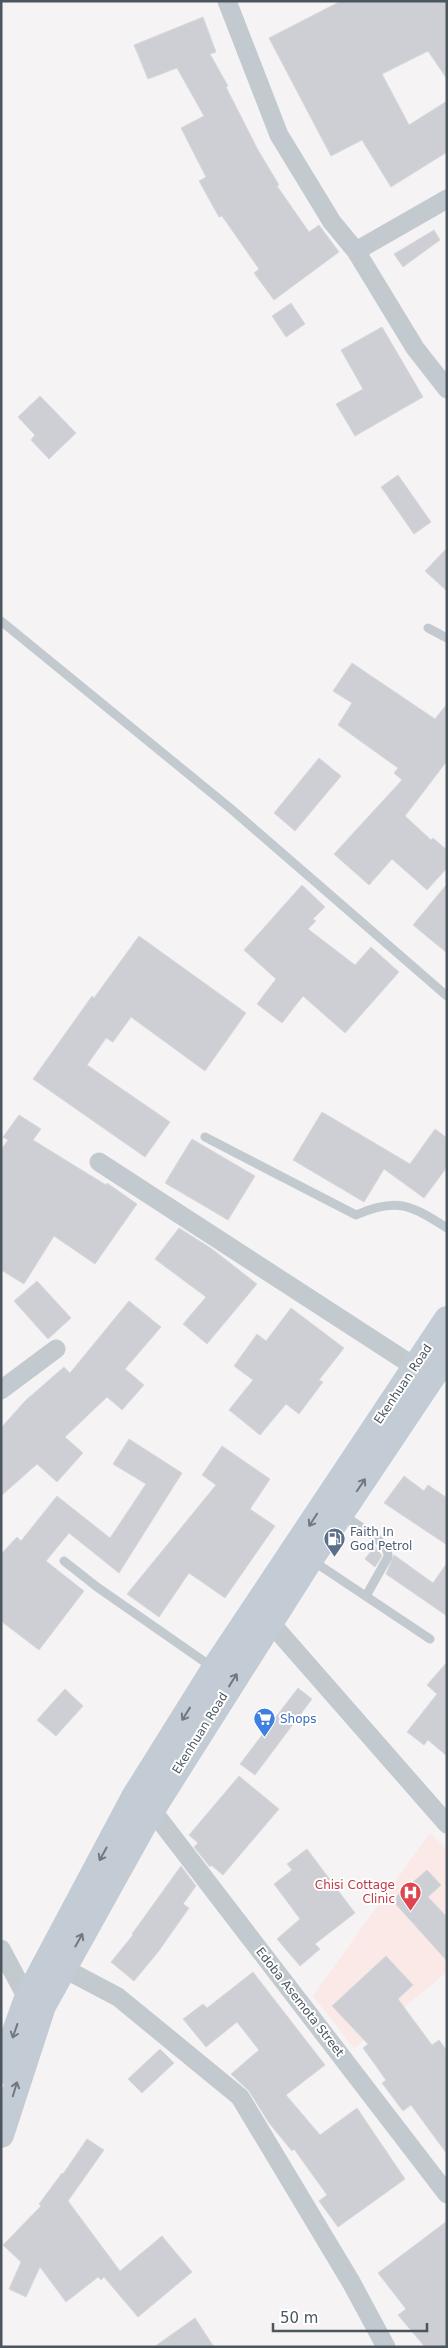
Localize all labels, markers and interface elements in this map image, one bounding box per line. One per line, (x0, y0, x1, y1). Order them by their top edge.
street label: Ekenhuan Road (371, 1341, 435, 1427)
one-way arrow (356, 1479, 366, 1493)
one-way arrow (308, 1512, 318, 1526)
place label: Faith In God Petrol (350, 1525, 412, 1553)
fuel station icon: Faith In God Petrol (322, 1527, 346, 1558)
one-way arrow (228, 1673, 239, 1687)
street label: Ekenhuan Road (169, 1690, 231, 1776)
one-way arrow (180, 1707, 190, 1721)
supermarket icon: Shops (252, 1707, 276, 1738)
place label: Shops (280, 1712, 316, 1726)
one-way arrow (98, 1846, 107, 1861)
place label: Chisi Cottage Clinic (315, 1878, 395, 1906)
hospital icon: Chisi Cottage Clinic (399, 1880, 423, 1911)
one-way arrow (74, 1932, 84, 1947)
street label: Edoba Asemota Street (253, 1945, 347, 2060)
one-way arrow (10, 2022, 20, 2038)
one-way arrow (11, 2081, 21, 2097)
scale bar (273, 2300, 427, 2332)
text: 50 m (280, 2309, 318, 2327)

